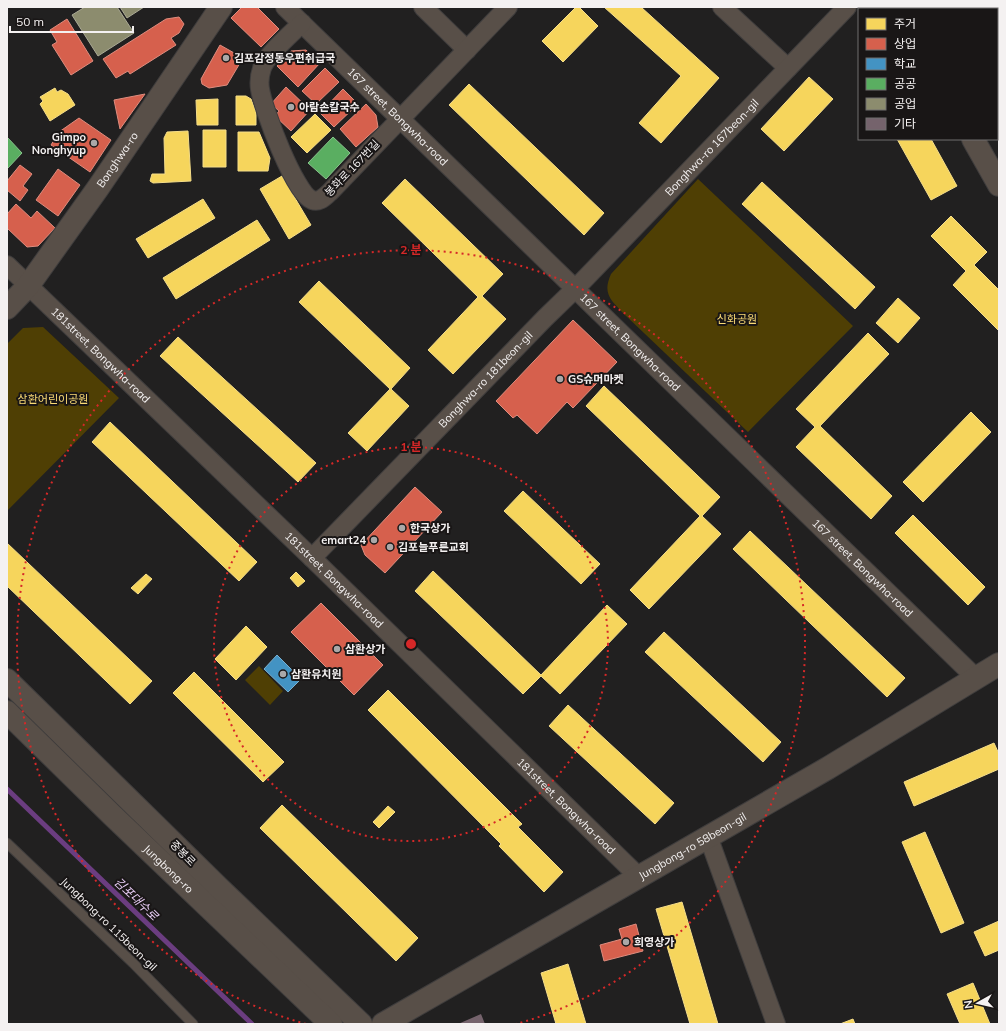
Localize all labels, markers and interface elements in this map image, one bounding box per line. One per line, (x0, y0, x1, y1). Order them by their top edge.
scale bar (10, 8, 133, 34)
legend (858, 8, 998, 140)
text: 50 m (16, 14, 44, 29)
text: 주거 (894, 16, 916, 31)
text: 상업 (894, 36, 916, 51)
place label: 김포감정동우편취급국 (234, 51, 335, 65)
marker: 김포감정동우편취급국 (221, 53, 231, 63)
text: 학교 (894, 56, 916, 71)
street label: 167 street, Bongwha-road (344, 64, 451, 168)
text: 공공 (894, 76, 916, 91)
street label: Bonghwa-ro 167beon-gil (662, 96, 761, 199)
text: 공업 (894, 96, 916, 111)
place label: 아람손칼국수 (299, 100, 360, 114)
marker: 아람손칼국수 (286, 102, 296, 112)
text: 기타 (894, 116, 916, 131)
street label: Bonghwa-ro (93, 129, 141, 190)
place label: Gimpo Nonghyup (32, 130, 86, 157)
street label: 봉화로 167번길 (322, 137, 382, 199)
marker: Gimpo Nonghyup (89, 138, 99, 148)
text: 2 분 (400, 242, 422, 257)
street label: 167 street, Bongwha-road (577, 290, 683, 394)
street label: 181street, Bongwha-road (48, 304, 153, 406)
park label: 신화공원 (717, 312, 757, 326)
street label: Bonghwa-ro 181beon-gil (435, 328, 535, 431)
place label: GS슈머마켓 (568, 372, 624, 386)
marker: GS슈머마켓 (555, 374, 565, 384)
park label: 삼환어린이공원 (18, 392, 88, 406)
text: 1 분 (400, 439, 422, 454)
street label: 167 street, Bongwha-road (809, 516, 916, 620)
place label: 한국상가 (410, 521, 450, 535)
marker: 한국상가 (397, 523, 407, 533)
street label: 181street, Bongwha-road (282, 529, 386, 631)
place label: emart24 (321, 533, 366, 547)
marker: emart24 (369, 535, 379, 545)
place label: 김포늘푸른교회 (398, 540, 469, 554)
marker: 김포늘푸른교회 (385, 542, 395, 552)
centre of rings (404, 637, 418, 651)
place label: 삼환상가 (345, 642, 385, 656)
marker: 삼환상가 (332, 644, 342, 654)
place label: 삼환유치원 (291, 667, 342, 681)
marker: 삼환유치원 (278, 669, 288, 679)
street label: 181street, Bongwha-road (514, 755, 618, 857)
street label: Jungbong-ro 58beon-gil (636, 809, 749, 883)
street label: 중봉로 (167, 837, 199, 869)
street label: Jungbong-ro (140, 842, 196, 896)
street label: Jungbong-ro 115beon-gil (58, 874, 160, 974)
water label: 김포대수로 (111, 874, 162, 924)
place label: 희영상가 (634, 935, 674, 949)
marker: 희영상가 (621, 937, 631, 947)
north arrow (958, 983, 998, 1023)
text: N (961, 999, 976, 1009)

